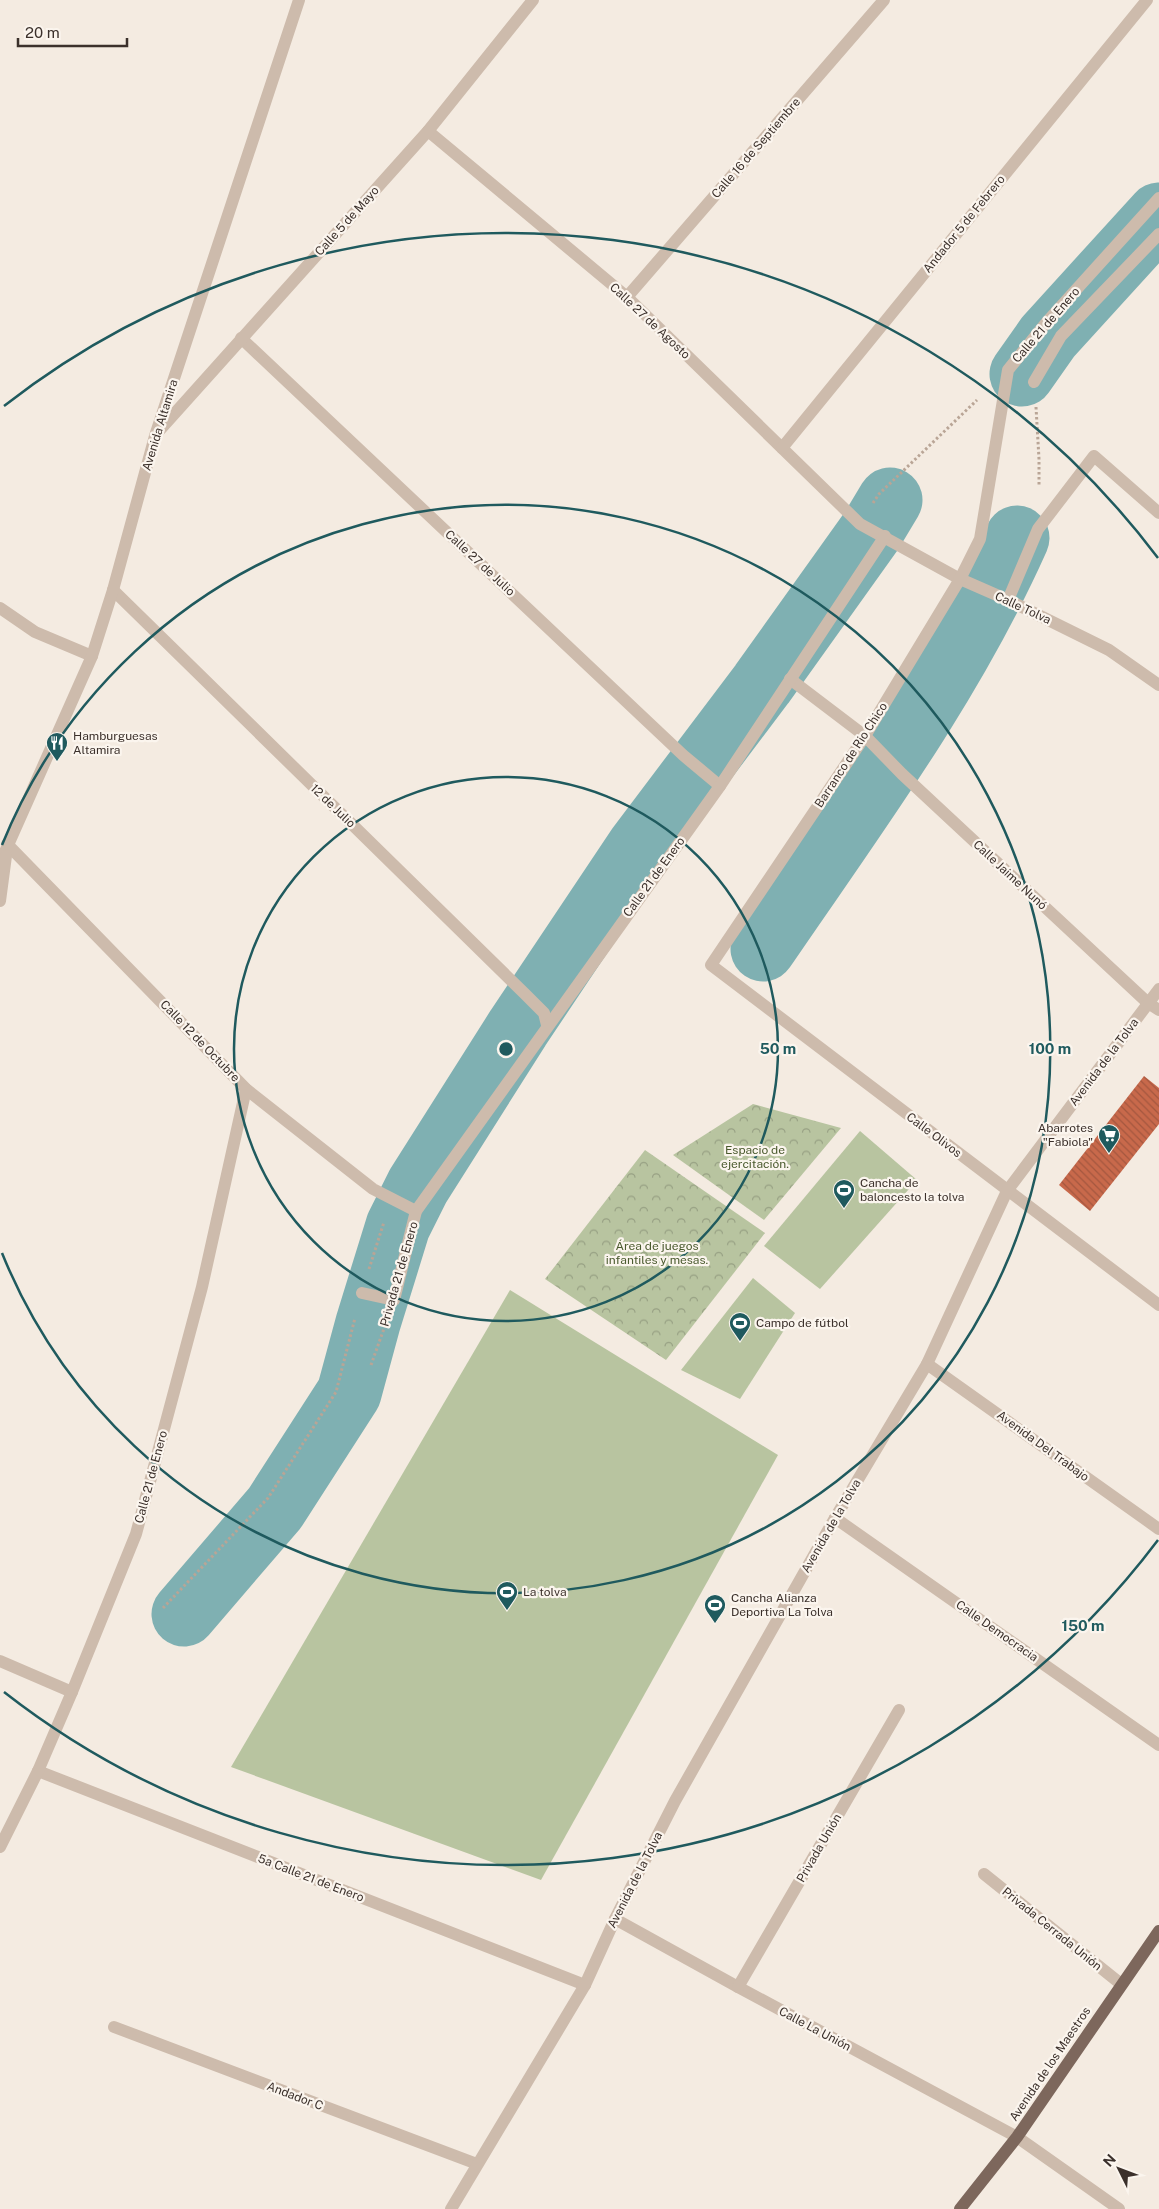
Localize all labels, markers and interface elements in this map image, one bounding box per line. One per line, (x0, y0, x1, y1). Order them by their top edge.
scale bar (18, 15, 126, 47)
text: 20 m (25, 24, 60, 41)
street label: Calle 16 de Septiembre (709, 95, 803, 201)
street label: Andador 5 de Febrero (920, 172, 1008, 276)
street label: Calle 5 de Mayo (312, 183, 382, 259)
street label: Calle 27 de Agosto (607, 280, 693, 362)
street label: Calle 21 de Enero (1009, 284, 1083, 366)
street label: Avenida Altamira (139, 378, 181, 472)
street label: Calle 27 de Julio (442, 527, 518, 599)
street label: Calle Tolva (993, 589, 1053, 627)
street label: Barranco de Rio Chico (812, 700, 890, 810)
place label: Hamburguesas Altamira (73, 729, 158, 757)
restaurant icon: Hamburguesas Altamira (45, 731, 69, 762)
street label: 12 de Julio (308, 781, 358, 831)
street label: Calle 21 de Enero (620, 834, 688, 920)
street label: Calle Jaime Nunó (970, 837, 1050, 913)
street label: Calle 12 de Octubre (157, 997, 243, 1085)
street label: Avenida de la Tolva (1067, 1015, 1141, 1109)
centre of rings (497, 1040, 515, 1058)
text: 50 m (760, 1040, 796, 1057)
text: 100 m (1029, 1040, 1071, 1057)
street label: Calle Olivos (904, 1110, 964, 1160)
place label: Abarrotes "Fabiola" (1038, 1121, 1093, 1149)
supermarket icon: Abarrotes "Fabiola" (1097, 1123, 1121, 1154)
park label: Espacio de ejercitación. (721, 1143, 789, 1171)
place label: Cancha de baloncesto la tolva (860, 1176, 964, 1204)
sports icon: Cancha de baloncesto la tolva (832, 1178, 856, 1209)
street label: Privada 21 de Enero (377, 1220, 421, 1328)
park label: Área de juegos infantiles y mesas. (606, 1239, 708, 1267)
sports icon: Campo de fútbol (728, 1311, 752, 1342)
place label: Campo de fútbol (756, 1316, 849, 1330)
street label: Avenida Del Trabajo (994, 1408, 1092, 1484)
street label: Calle 21 de Enero (132, 1429, 170, 1525)
street label: Avenida de la Tolva (798, 1477, 864, 1575)
sports icon: La tolva (495, 1580, 519, 1611)
place label: La tolva (523, 1585, 567, 1599)
place label: Cancha Alianza Deportiva La Tolva (731, 1591, 833, 1619)
sports icon: Cancha Alianza Deportiva La Tolva (703, 1593, 727, 1624)
street label: Calle Democracia (953, 1597, 1041, 1665)
text: 150 m (1061, 1617, 1105, 1634)
street label: Privada Unión (794, 1811, 844, 1885)
street label: Avenida de la Tolva (605, 1830, 665, 1930)
street label: 5a Calle 21 de Enero (256, 1851, 366, 1905)
street label: Privada Cerrada Unión (999, 1885, 1105, 1974)
street label: Calle La Unión (777, 2004, 853, 2054)
street label: Avenida de los Maestros (1007, 2004, 1093, 2124)
street label: Andador C (265, 2079, 325, 2113)
north arrow (1094, 2144, 1144, 2194)
text: N (1100, 2151, 1119, 2170)

